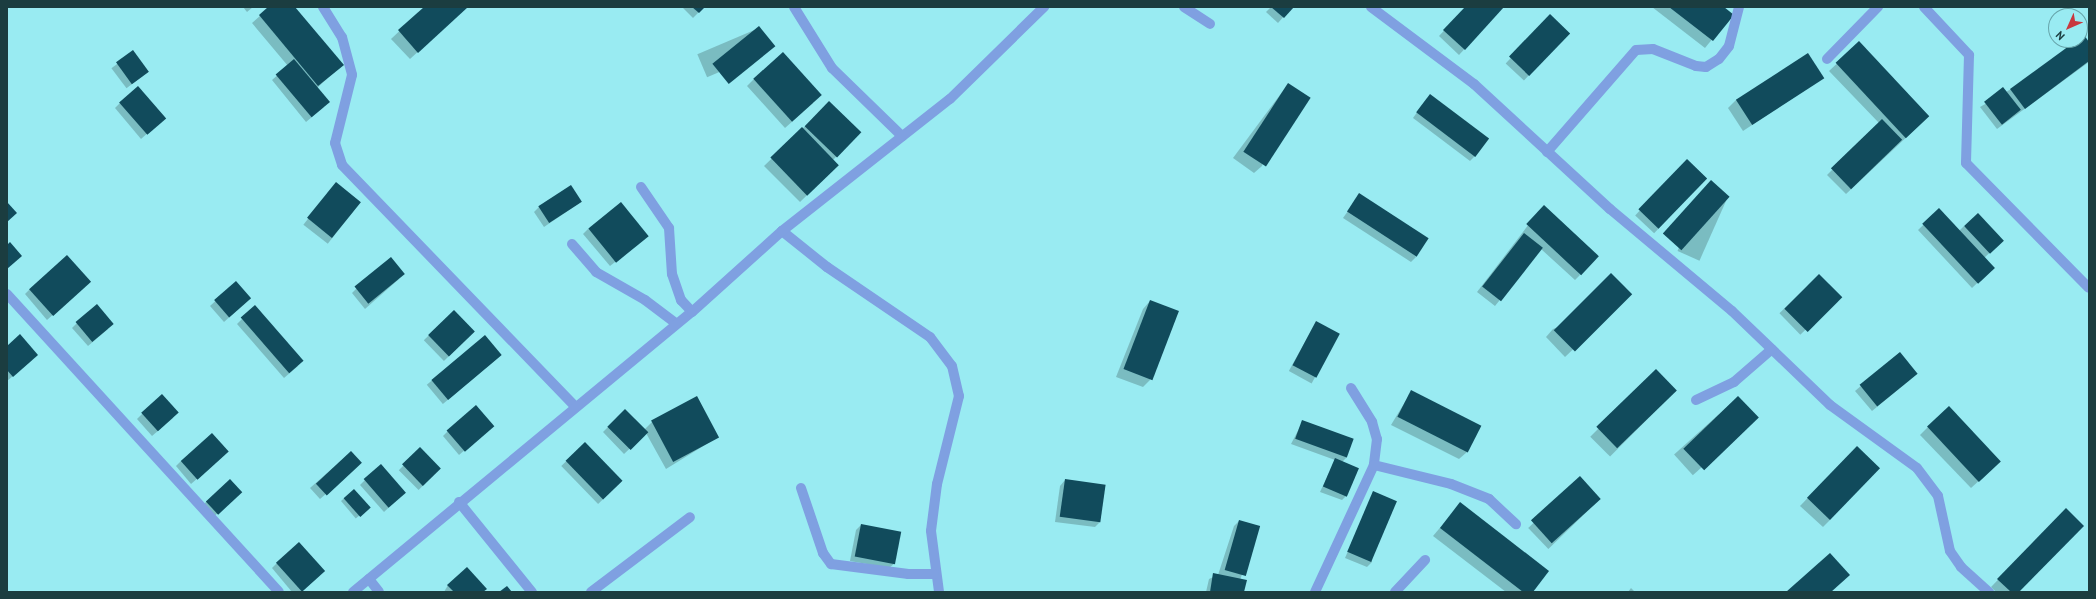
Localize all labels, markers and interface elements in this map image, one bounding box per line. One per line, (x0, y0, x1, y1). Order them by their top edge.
north arrow (2048, 8, 2088, 48)
text: N (2053, 28, 2068, 43)

